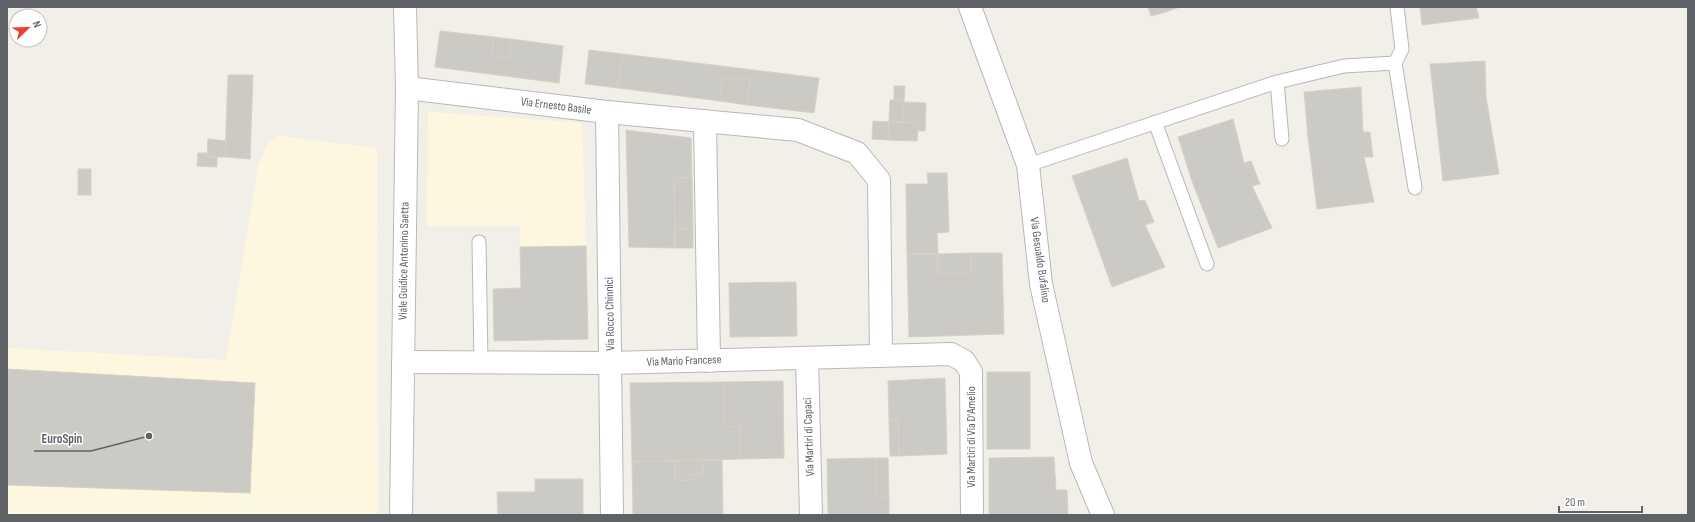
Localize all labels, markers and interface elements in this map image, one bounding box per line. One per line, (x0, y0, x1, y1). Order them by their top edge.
north arrow (8, 8, 48, 48)
text: N (30, 19, 44, 30)
street label: Via Ernesto Basile (520, 94, 592, 118)
street label: Viale Guidice Antonino Saetta (395, 201, 413, 320)
street label: Via Gesualdo Bufalino (1027, 216, 1053, 304)
street label: Via Rocco Chinnici (602, 277, 618, 351)
street label: Via Mario Francese (646, 352, 722, 370)
street label: Via Martiri di Via D'Amelio (964, 386, 979, 488)
street label: Via Martiri di Capaci (800, 397, 818, 477)
callout: EuroSpin (34, 426, 91, 451)
text: EuroSpin (42, 431, 83, 447)
scale bar (1559, 488, 1642, 514)
text: 20 m (1565, 495, 1585, 510)

